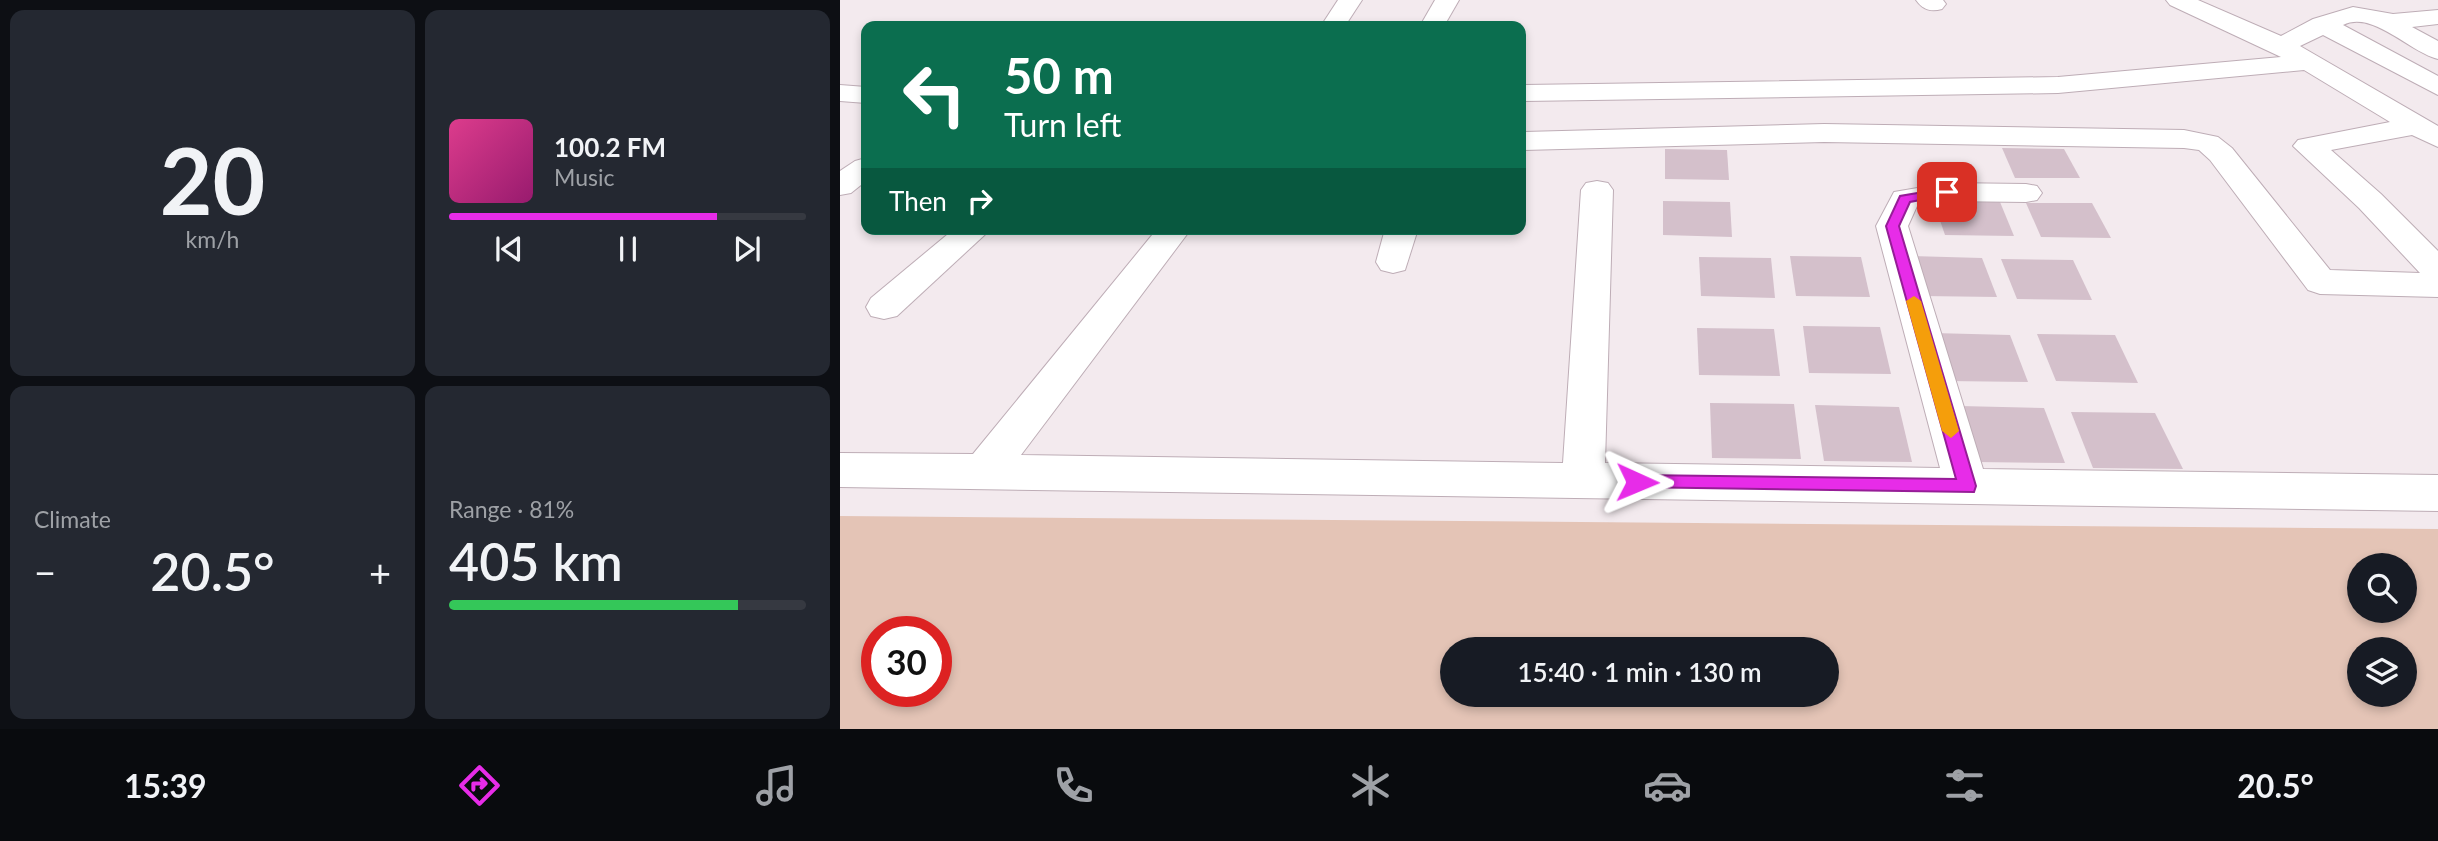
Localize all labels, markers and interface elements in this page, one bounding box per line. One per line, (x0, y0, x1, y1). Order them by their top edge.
text: 50 m (1004, 46, 1114, 104)
icon: left (889, 49, 980, 140)
text: Turn left (1004, 105, 1121, 144)
text: 20 (160, 125, 265, 234)
text: 100.2 FM (554, 131, 666, 163)
pin (1917, 162, 1977, 222)
text: Music (554, 163, 614, 191)
icon: arrive (1928, 173, 1966, 211)
icon: right (961, 182, 999, 220)
text: Then (889, 185, 947, 217)
text: km/h (186, 225, 239, 253)
icon: previous (490, 230, 528, 268)
icon: pause (609, 230, 647, 268)
icon: next (728, 230, 766, 268)
position arrow (1600, 445, 1674, 519)
text: Range · 81% (449, 495, 574, 523)
text: Climate (34, 505, 111, 533)
text: 405 km (449, 530, 623, 592)
text: 20.5° (150, 540, 275, 602)
text: − (34, 549, 56, 595)
text: + (369, 549, 391, 595)
map controls (2347, 553, 2417, 707)
button: search (2347, 553, 2417, 623)
speed limit sign: 30 (861, 616, 952, 707)
button: layers (2347, 637, 2417, 707)
text: 15:40 · 1 min · 130 m (1517, 656, 1762, 688)
icon: directions (455, 761, 504, 810)
icon: music (752, 761, 801, 810)
icon: phone (1049, 761, 1098, 810)
icon: climate (1346, 761, 1395, 810)
icon: car (1643, 761, 1692, 810)
icon: filters (1940, 761, 1989, 810)
text: 15:39 (124, 766, 207, 805)
text: 20.5° (2237, 766, 2314, 805)

